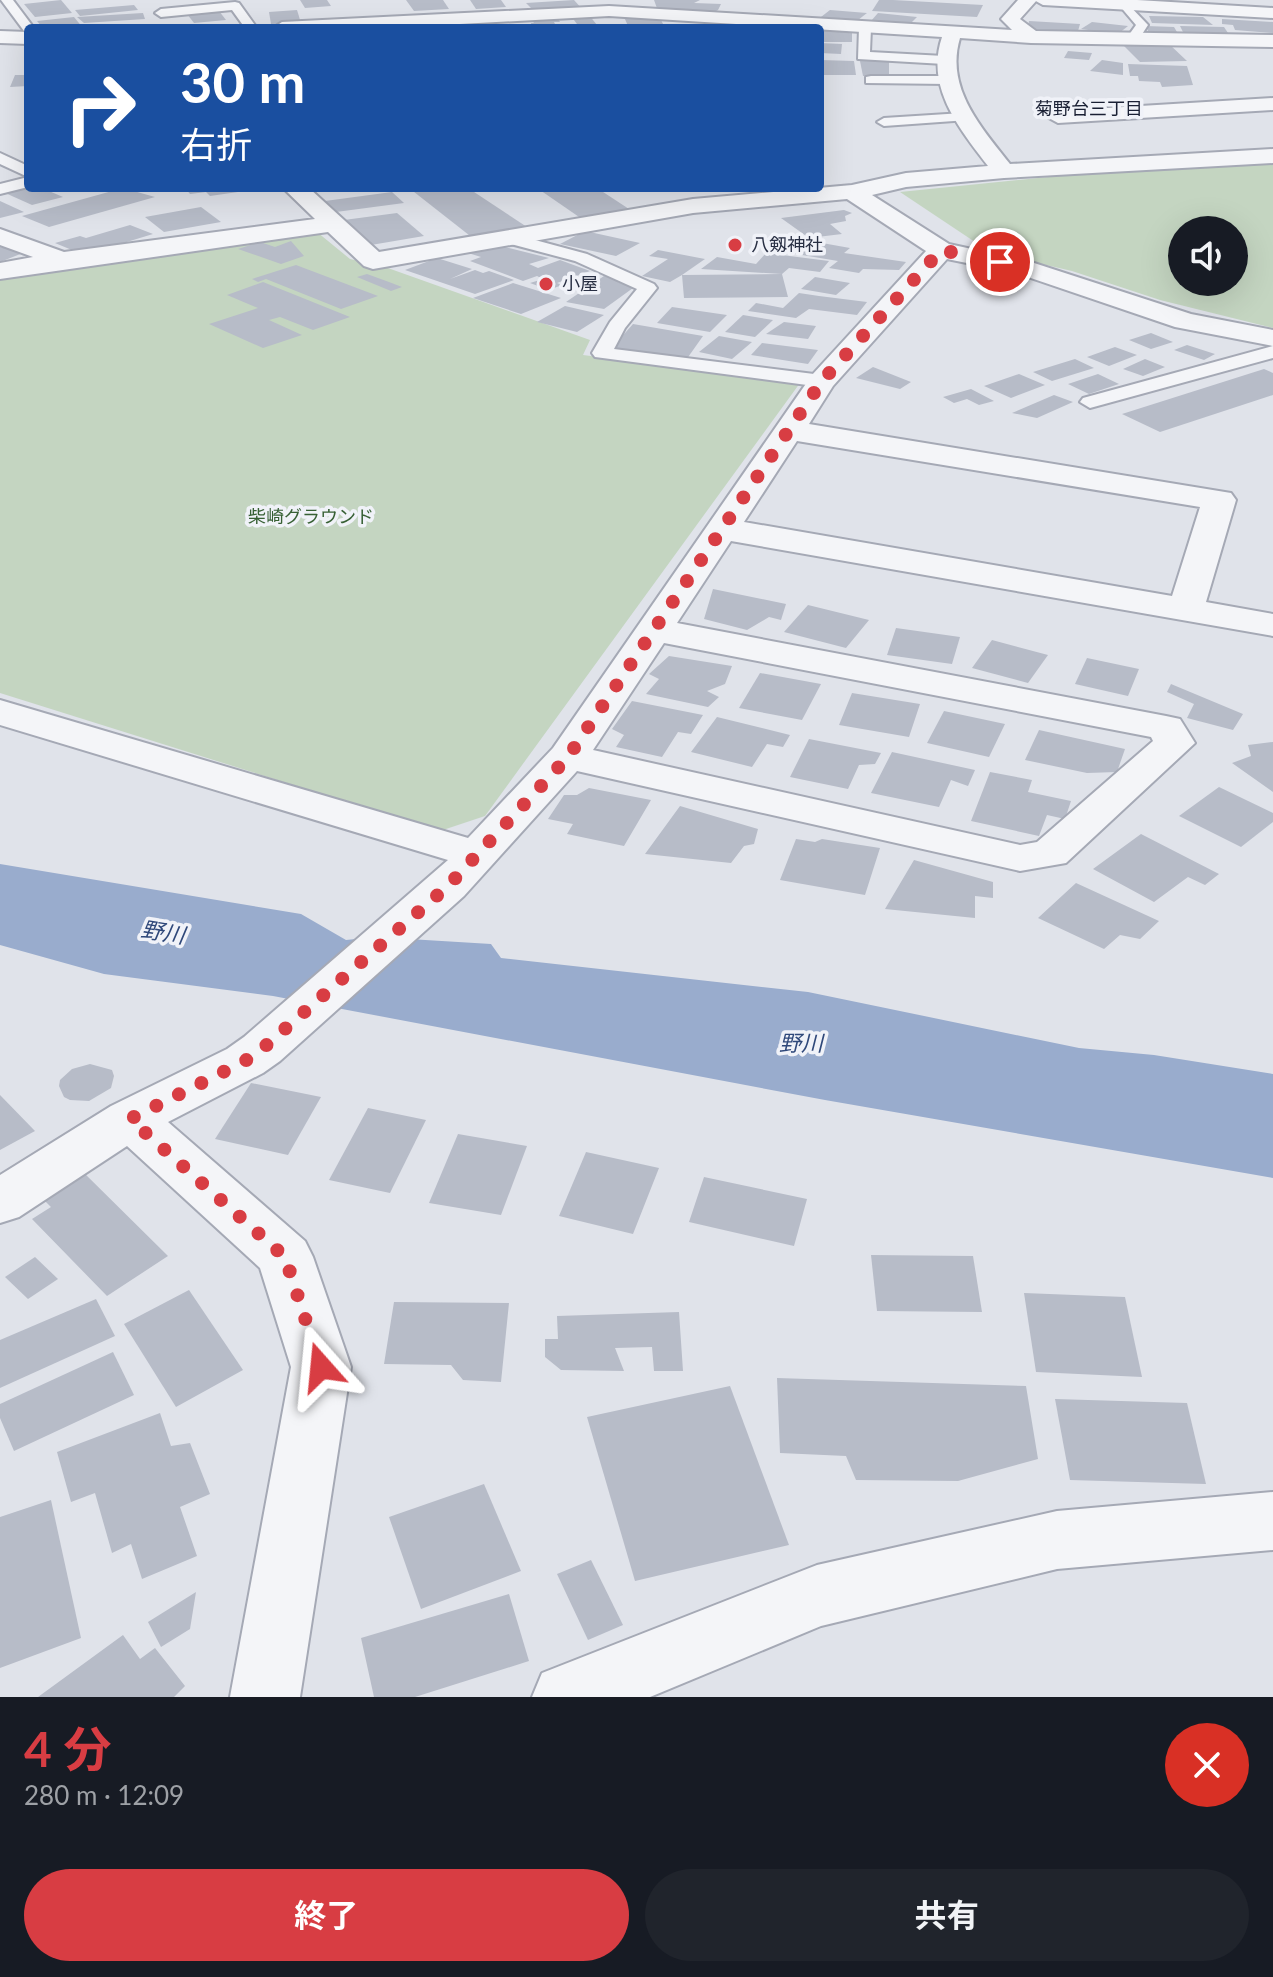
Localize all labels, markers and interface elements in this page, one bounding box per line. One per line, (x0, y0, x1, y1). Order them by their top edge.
text: 30 m (180, 48, 305, 115)
icon: right (48, 56, 152, 160)
district label: 菊野台三丁目 (1035, 97, 1143, 119)
text: 右折 (180, 122, 252, 166)
map controls (1168, 216, 1248, 296)
button: sound (1168, 216, 1248, 296)
pin (966, 228, 1034, 296)
place label: 八剱神社 (751, 233, 823, 255)
marker: 八剱神社 (726, 236, 744, 254)
icon: arrive (978, 240, 1022, 284)
place label: 小屋 (562, 272, 598, 294)
marker: 小屋 (537, 275, 555, 293)
park label: 柴崎グラウンド (248, 505, 374, 527)
water label: 野川 (139, 915, 189, 949)
water label: 野川 (779, 1029, 825, 1056)
position arrow (279, 1325, 363, 1409)
text: 4 分 (24, 1720, 112, 1777)
button: close (1165, 1723, 1249, 1807)
text: 280 m · 12:09 (24, 1779, 184, 1811)
button: 終了 (24, 1869, 629, 1961)
button: 共有 (645, 1869, 1249, 1961)

